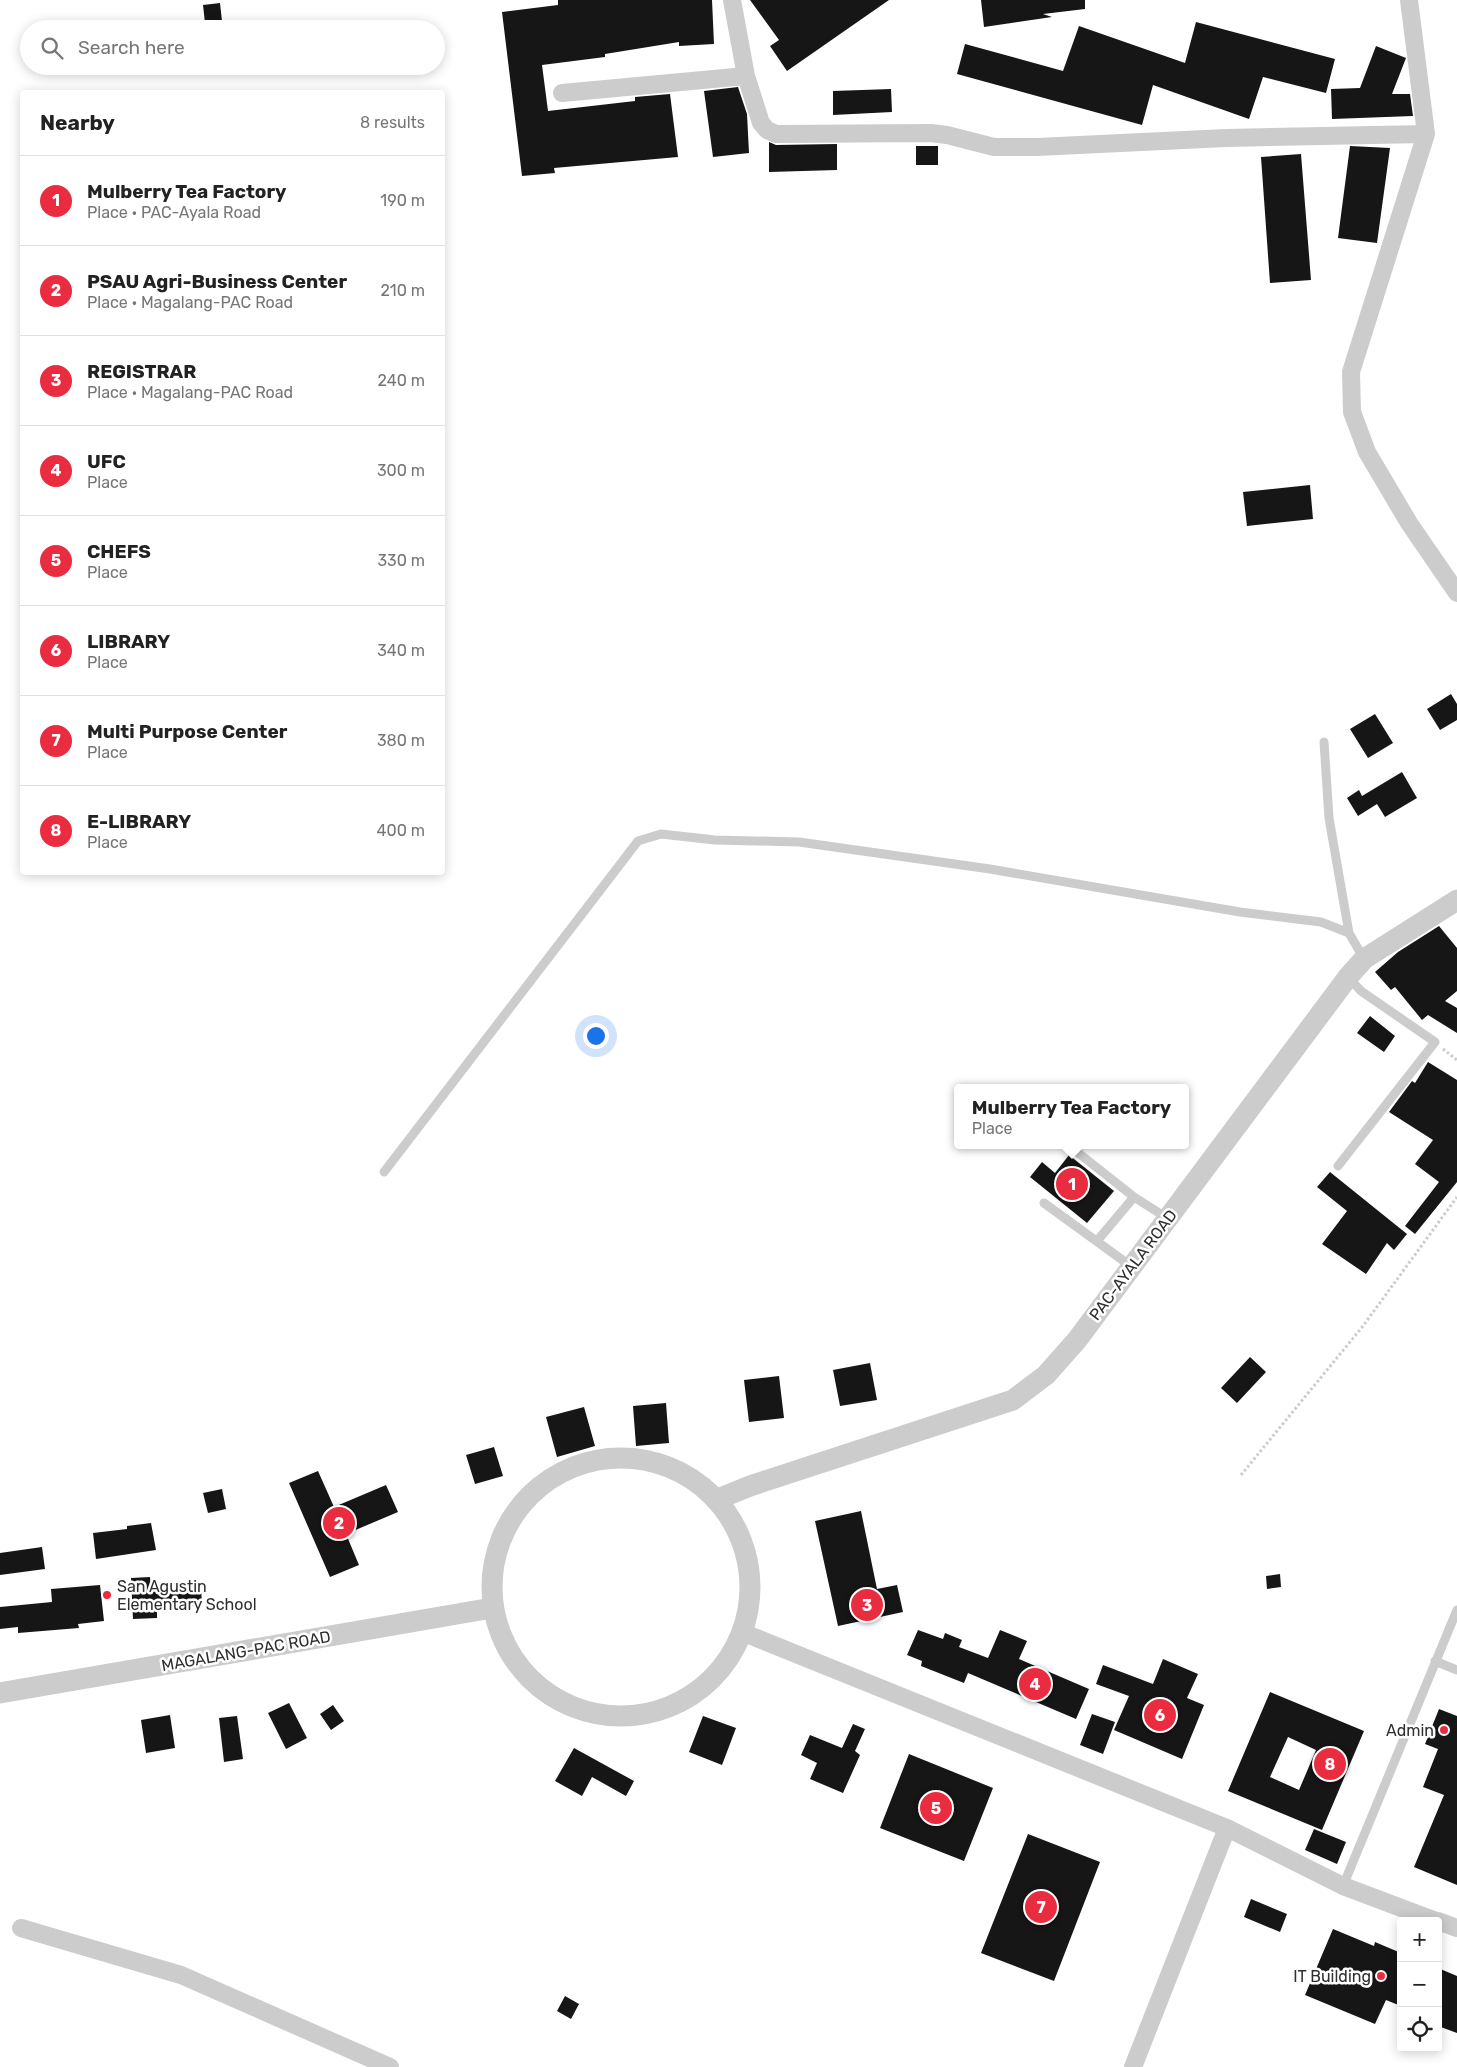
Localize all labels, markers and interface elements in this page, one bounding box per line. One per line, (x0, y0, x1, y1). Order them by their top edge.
search box (20, 20, 445, 75)
icon: search (38, 34, 66, 62)
text: Search here (78, 36, 185, 59)
text: Nearby (40, 110, 115, 135)
text: 8 results (360, 113, 425, 132)
text: Mulberry Tea Factory (87, 180, 286, 203)
text: 1 (52, 191, 60, 210)
text: 190 m (380, 191, 425, 210)
text: Place · PAC-Ayala Road (87, 203, 261, 222)
text: PSAU Agri-Business Center (87, 270, 347, 293)
text: 2 (51, 281, 61, 300)
text: 210 m (380, 281, 425, 300)
text: Place · Magalang-PAC Road (87, 293, 293, 312)
text: REGISTRAR (87, 360, 196, 383)
text: 3 (51, 371, 61, 390)
text: 240 m (378, 371, 425, 390)
text: Place · Magalang-PAC Road (87, 383, 293, 402)
text: UFC (87, 450, 126, 473)
text: 4 (51, 461, 61, 480)
text: 300 m (377, 461, 425, 480)
text: Place (87, 473, 128, 492)
text: CHEFS (87, 540, 151, 563)
text: 5 (51, 551, 61, 570)
text: 330 m (377, 551, 425, 570)
text: Place (87, 563, 128, 582)
text: LIBRARY (87, 630, 170, 653)
text: 6 (51, 641, 61, 660)
text: 340 m (377, 641, 425, 660)
text: Place (87, 653, 128, 672)
text: Multi Purpose Center (87, 720, 287, 743)
text: 7 (51, 731, 61, 750)
text: 380 m (377, 731, 425, 750)
text: Place (87, 743, 128, 762)
text: E-LIBRARY (87, 810, 191, 833)
text: 8 (51, 821, 61, 840)
text: 400 m (377, 821, 425, 840)
text: Place (87, 833, 128, 852)
your location (583, 1023, 609, 1049)
popup (954, 1084, 1189, 1149)
text: Mulberry Tea Factory (972, 1096, 1171, 1119)
text: Place (972, 1119, 1013, 1138)
pin: 1 (1056, 1165, 1088, 1203)
street label: PAC-AYALA ROAD (1085, 1206, 1181, 1324)
pin: 2 (323, 1504, 355, 1542)
place label: San Agustin Elementary School (117, 1577, 257, 1614)
pin: 3 (851, 1586, 883, 1624)
marker: San Agustin Elementary School (101, 1589, 113, 1601)
street label: MAGALANG-PAC ROAD (160, 1627, 332, 1675)
pin: 4 (1019, 1665, 1051, 1703)
pin: 6 (1144, 1696, 1176, 1734)
place label: Admin (1386, 1721, 1434, 1740)
marker: Admin (1438, 1724, 1450, 1736)
pin: 8 (1314, 1745, 1346, 1783)
pin: 5 (920, 1789, 952, 1827)
pin: 7 (1025, 1888, 1057, 1926)
map controls (1397, 1917, 1442, 2052)
button: + (1397, 1917, 1442, 1962)
button: − (1397, 1962, 1442, 2007)
place label: IT Building (1293, 1967, 1371, 1986)
marker: IT Building (1375, 1970, 1387, 1982)
button: locate (1397, 2007, 1442, 2052)

